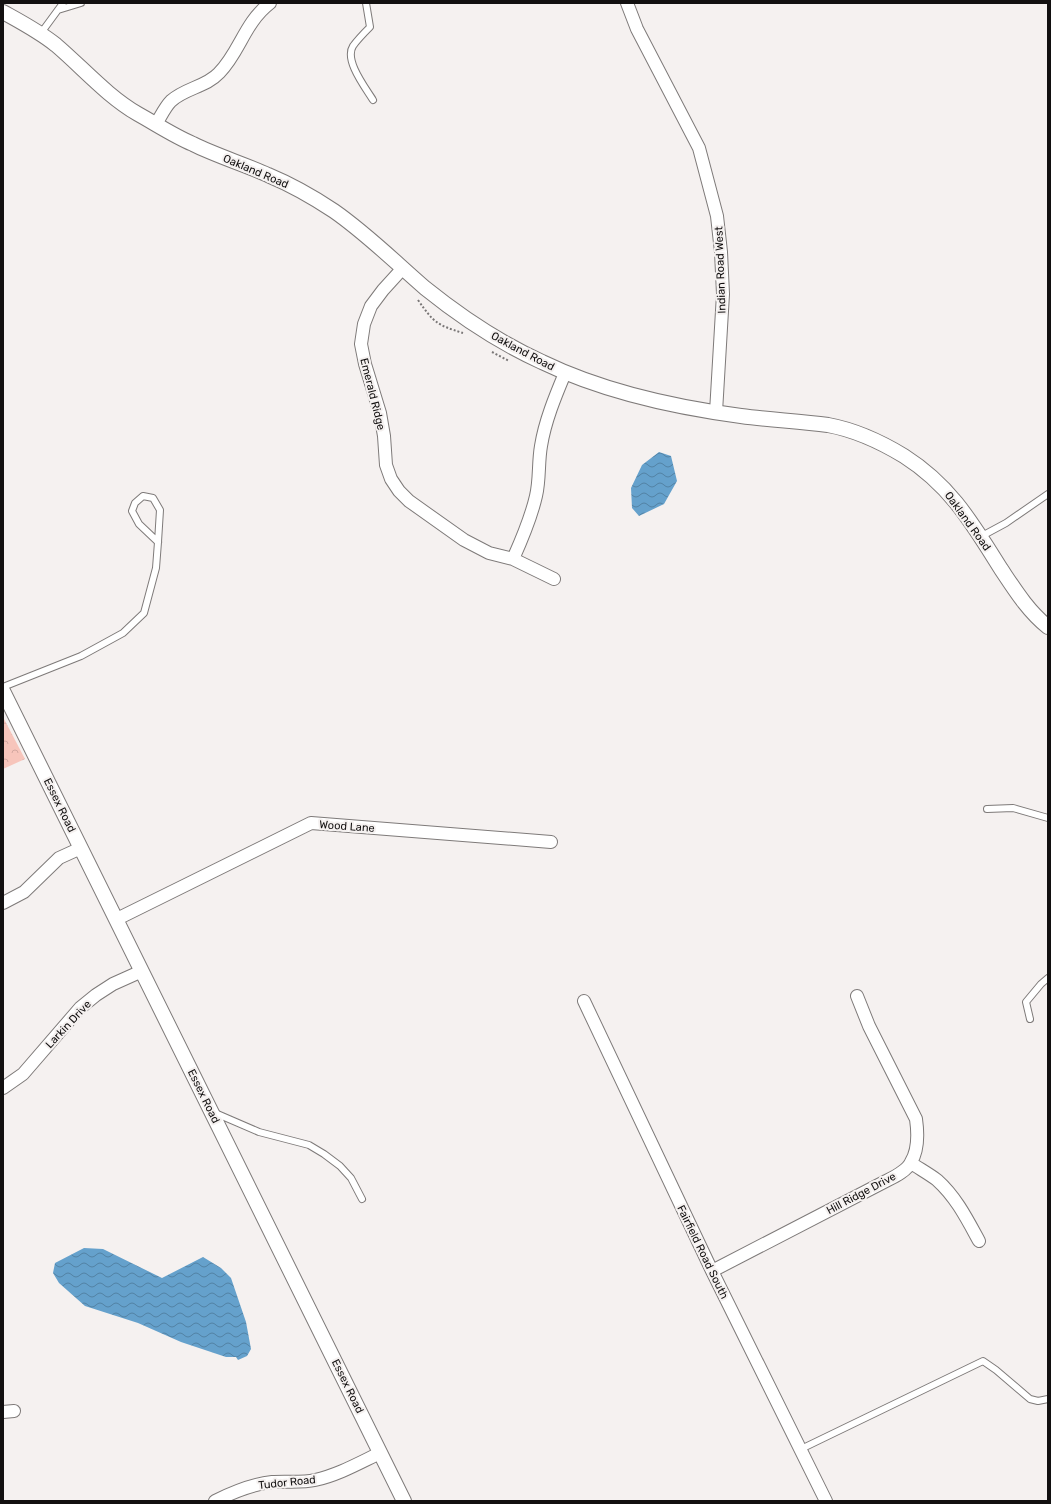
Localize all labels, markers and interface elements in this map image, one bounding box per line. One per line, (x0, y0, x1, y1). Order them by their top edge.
street label: Oakland Road (221, 152, 291, 191)
street label: Indian Road West (712, 225, 729, 314)
street label: Oakland Road (489, 329, 557, 374)
street label: Emerald Ridge (357, 357, 388, 432)
street label: Oakland Road (942, 489, 993, 553)
street label: Essex Road (41, 776, 78, 834)
street label: Wood Lane (319, 818, 375, 835)
street label: Larkin Drive (43, 998, 94, 1051)
street label: Essex Road (185, 1067, 222, 1125)
street label: Hill Ridge Drive (824, 1170, 898, 1217)
street label: Fairfield Road South (674, 1203, 731, 1301)
street label: Essex Road (329, 1357, 366, 1415)
street label: Tudor Road (258, 1473, 316, 1492)

